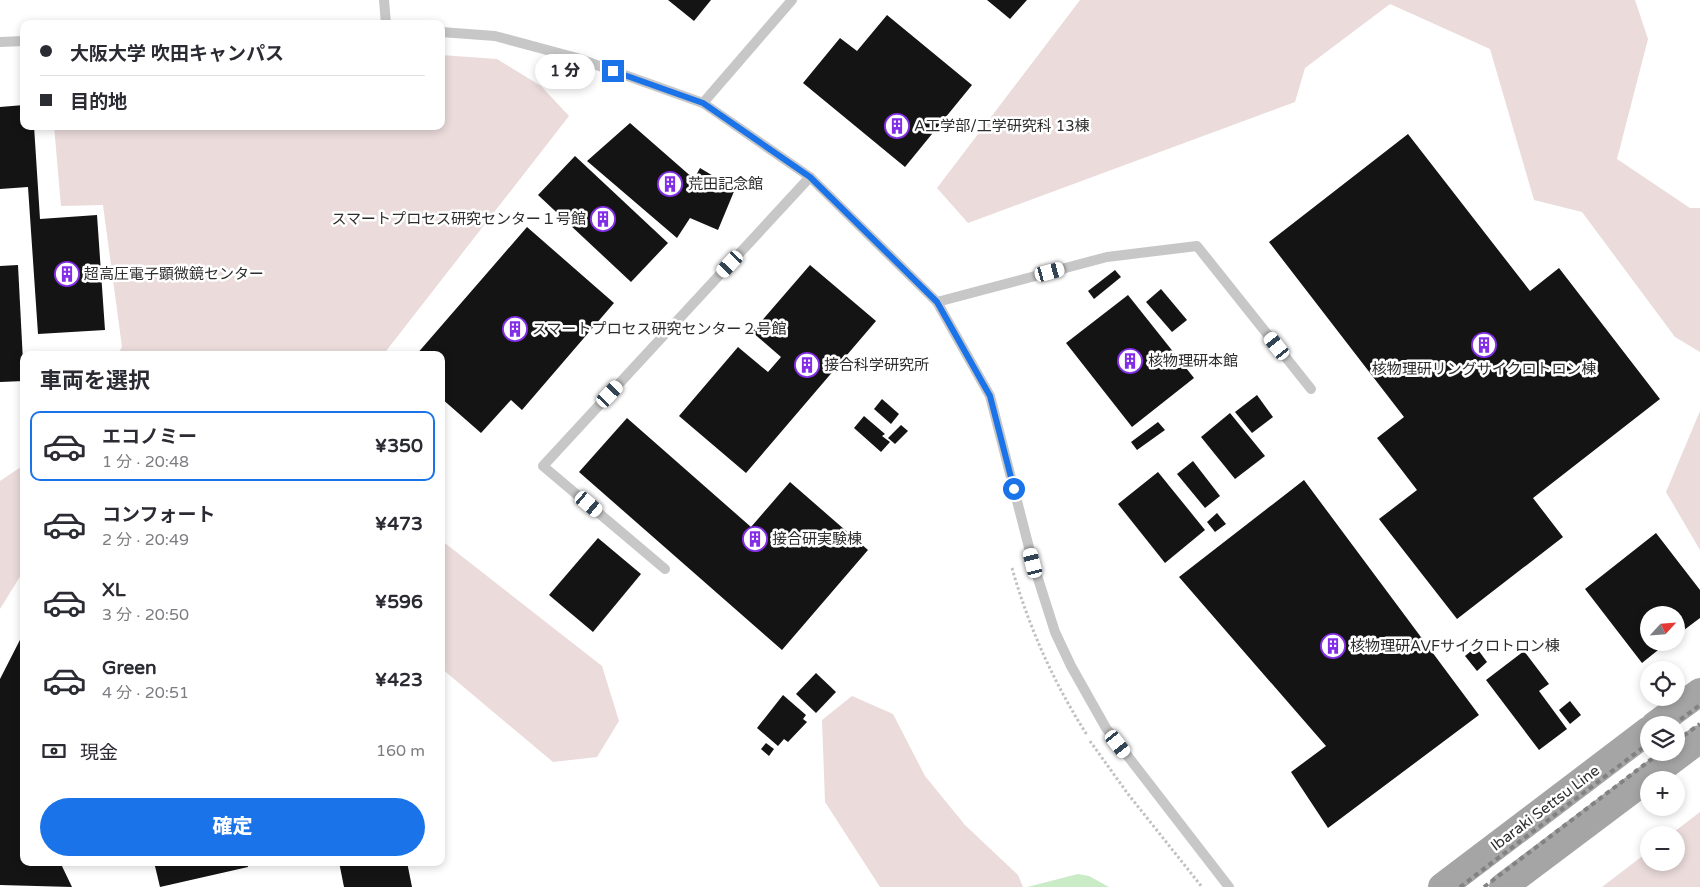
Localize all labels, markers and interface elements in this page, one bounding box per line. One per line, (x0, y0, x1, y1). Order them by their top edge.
text: 大阪大学 吹田キャンパス (70, 43, 284, 65)
callout: 1 分 (536, 54, 596, 88)
route end (602, 60, 624, 82)
text: 1 分 (550, 61, 580, 81)
text: 目的地 (70, 91, 127, 113)
building icon: A工学部/工学研究科 13棟 (884, 113, 910, 139)
place label: A工学部/工学研究科 13棟 (914, 117, 1090, 135)
building icon: 荒田記念館 (657, 171, 683, 197)
place label: 荒田記念館 (688, 175, 763, 193)
building icon: スマートプロセス研究センター１号館 (590, 206, 616, 232)
place label: スマートプロセス研究センター１号館 (331, 210, 586, 228)
car (714, 248, 745, 280)
building icon: 超高圧電子顕微鏡センター (54, 261, 80, 287)
car (1033, 261, 1066, 283)
place label: 超高圧電子顕微鏡センター (84, 265, 264, 283)
building icon: スマートプロセス研究センター２号館 (502, 316, 528, 342)
place label: スマートプロセス研究センター２号館 (532, 320, 787, 338)
car (1261, 330, 1292, 362)
building icon: 核物理研リングサイクロトロン棟 (1471, 332, 1497, 358)
building icon: 核物理研本館 (1117, 348, 1143, 374)
building icon: 接合科学研究所 (794, 352, 820, 378)
place label: 核物理研本館 (1148, 352, 1238, 370)
place label: 接合科学研究所 (824, 356, 929, 374)
place label: 核物理研リングサイクロトロン棟 (1372, 360, 1596, 378)
text: 車両を選択 (40, 368, 150, 394)
car (594, 378, 625, 410)
icon: car (42, 424, 87, 469)
text: エコノミー (102, 426, 197, 448)
text: ¥350 (375, 435, 423, 457)
text: 1 分 · 20:48 (102, 452, 189, 472)
route start (1003, 478, 1025, 500)
car (572, 489, 605, 519)
icon: car (42, 502, 87, 547)
text: コンフォート (102, 504, 215, 526)
text: ¥473 (375, 513, 423, 535)
building icon: 接合研実験棟 (742, 526, 768, 552)
text: 2 分 · 20:49 (102, 530, 189, 550)
place label: 接合研実験棟 (772, 530, 862, 548)
car (1022, 547, 1043, 579)
text: XL (102, 579, 126, 601)
icon: car (42, 580, 87, 625)
text: ¥596 (375, 591, 423, 613)
text: 3 分 · 20:50 (102, 605, 189, 625)
north arrow (1640, 606, 1685, 651)
map controls (1640, 606, 1685, 871)
building icon: 核物理研AVFサイクロトロン棟 (1320, 633, 1346, 659)
place label: 核物理研AVFサイクロトロン棟 (1350, 637, 1560, 655)
text: Green (102, 657, 156, 679)
icon: car (42, 658, 87, 703)
button: locate (1640, 661, 1685, 706)
text: ¥423 (375, 669, 423, 691)
text: 4 分 · 20:51 (102, 683, 189, 703)
button: layers (1640, 716, 1685, 761)
car (1102, 728, 1133, 760)
icon: cash (40, 737, 68, 765)
text: 160 m (376, 741, 425, 761)
text: 現金 (80, 742, 118, 764)
street label: Ibaraki Settsu Line (1487, 761, 1603, 855)
button: + (1640, 771, 1685, 816)
button: 確定 (40, 798, 425, 856)
button: − (1640, 826, 1685, 871)

